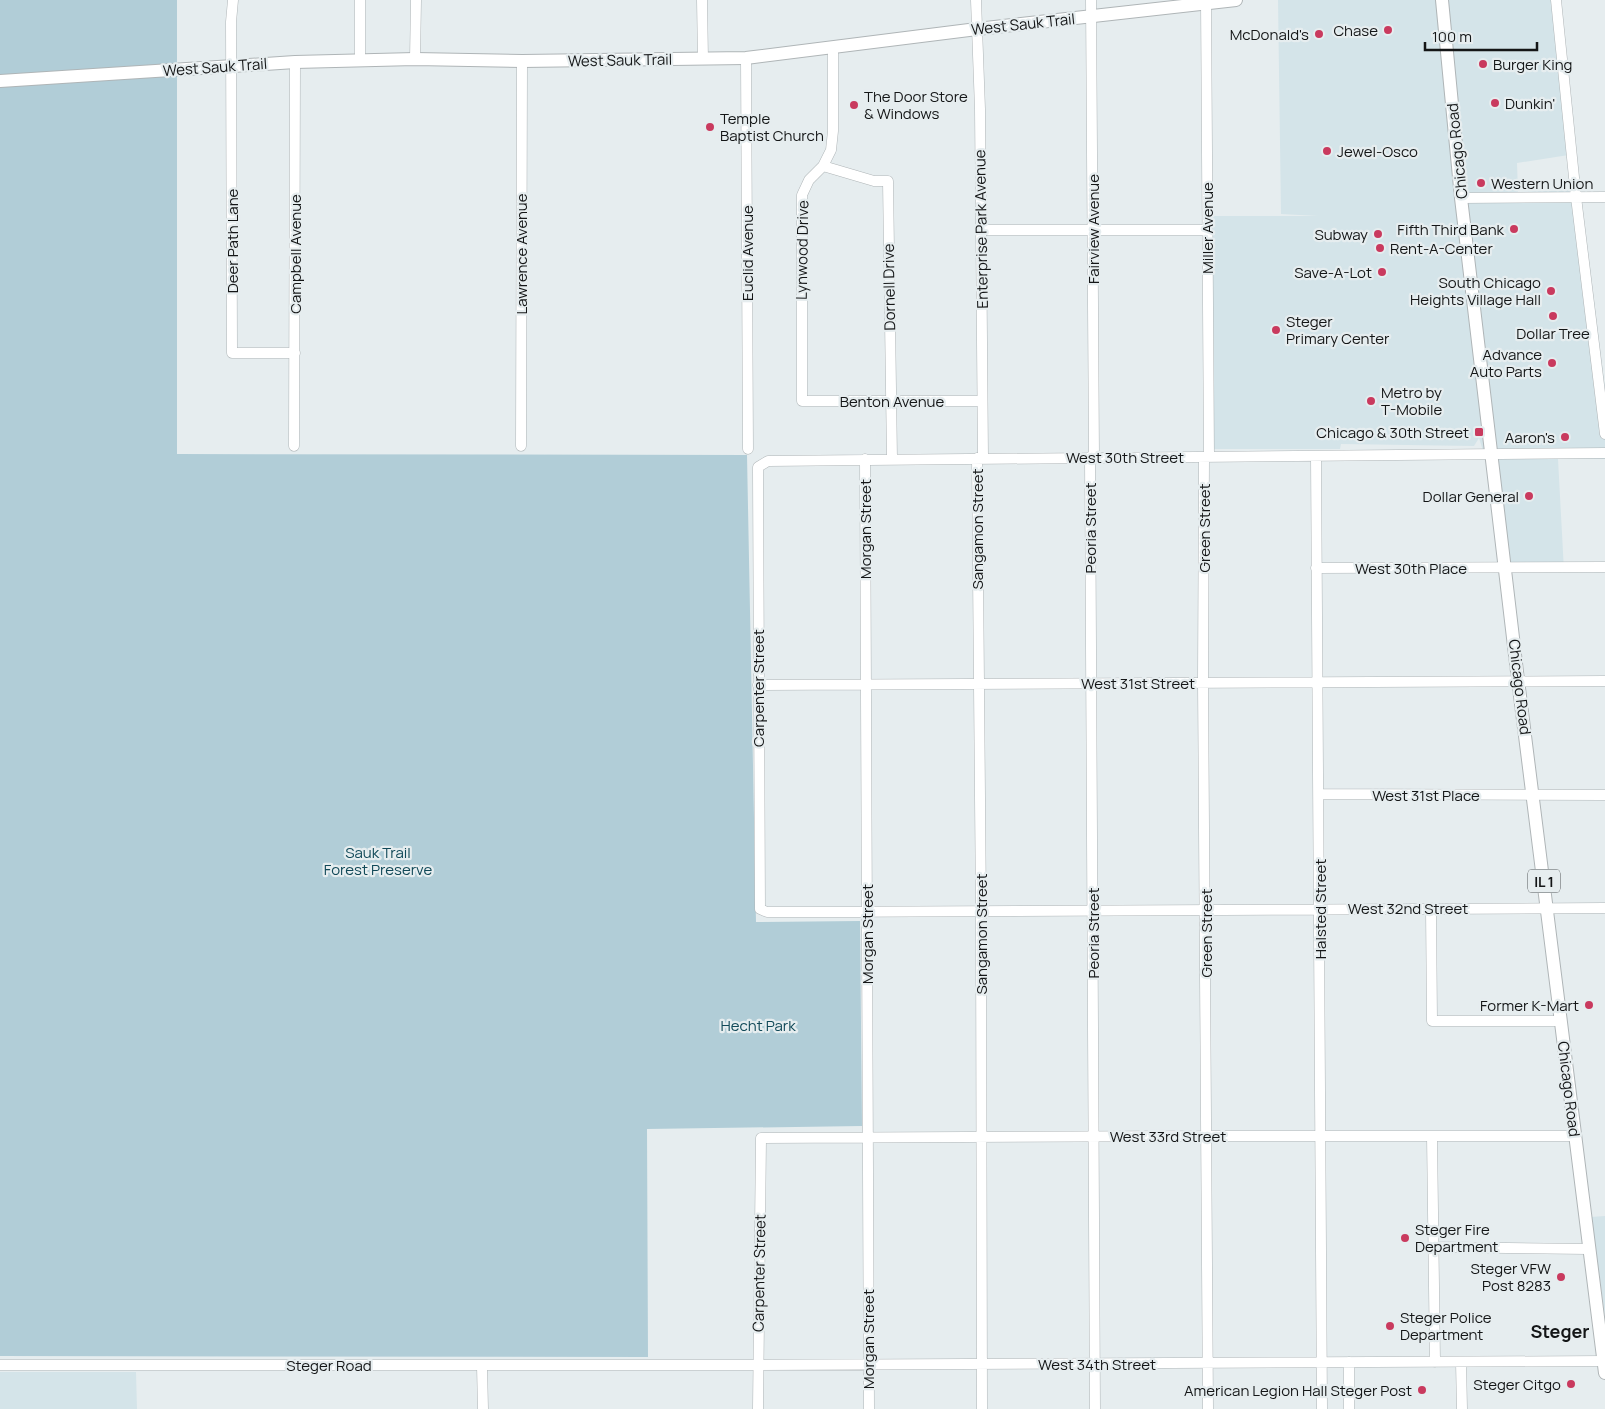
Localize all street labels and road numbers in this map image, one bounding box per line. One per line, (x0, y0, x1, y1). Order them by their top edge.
street label: West Sauk Trail (970, 8, 1076, 40)
street label: West Sauk Trail (568, 49, 672, 71)
street label: West Sauk Trail (162, 53, 268, 81)
street label: Chicago Road (1442, 102, 1472, 200)
street label: Enterprise Park Avenue (969, 149, 993, 309)
street label: Fairview Avenue (1083, 174, 1104, 284)
street label: Miller Avenue (1197, 182, 1218, 274)
street label: Deer Path Lane (222, 188, 243, 293)
street label: Lawrence Avenue (511, 193, 532, 315)
street label: Campbell Avenue (285, 194, 306, 314)
street label: Lynwood Drive (791, 200, 813, 300)
street label: Euclid Avenue (737, 205, 758, 301)
street label: Dornell Drive (878, 243, 900, 331)
street label: Benton Avenue (840, 391, 944, 412)
street label: West 30th Street (1066, 447, 1184, 468)
street label: Sangamon Street (967, 468, 988, 590)
street label: Morgan Street (855, 479, 876, 579)
street label: Peoria Street (1080, 483, 1101, 573)
street label: Green Street (1194, 483, 1215, 573)
street label: West 30th Place (1355, 558, 1467, 579)
street label: Carpenter Street (748, 629, 769, 747)
street label: Chicago Road (1504, 638, 1536, 736)
street label: West 31st Street (1081, 673, 1195, 694)
street label: West 31st Place (1372, 785, 1480, 806)
street label: Halsted Street (1310, 859, 1331, 959)
road number: IL 1 (1528, 869, 1560, 892)
street label: Sangamon Street (971, 873, 992, 995)
street label: Morgan Street (857, 884, 878, 984)
street label: Peoria Street (1083, 888, 1104, 978)
street label: Green Street (1196, 888, 1217, 978)
street label: West 32nd Street (1348, 898, 1468, 919)
street label: Chicago Road (1553, 1040, 1585, 1138)
street label: West 33rd Street (1110, 1126, 1226, 1147)
street label: Carpenter Street (747, 1214, 771, 1332)
street label: Morgan Street (858, 1289, 879, 1389)
street label: West 34th Street (1038, 1354, 1156, 1375)
street label: Steger Road (286, 1355, 372, 1376)

